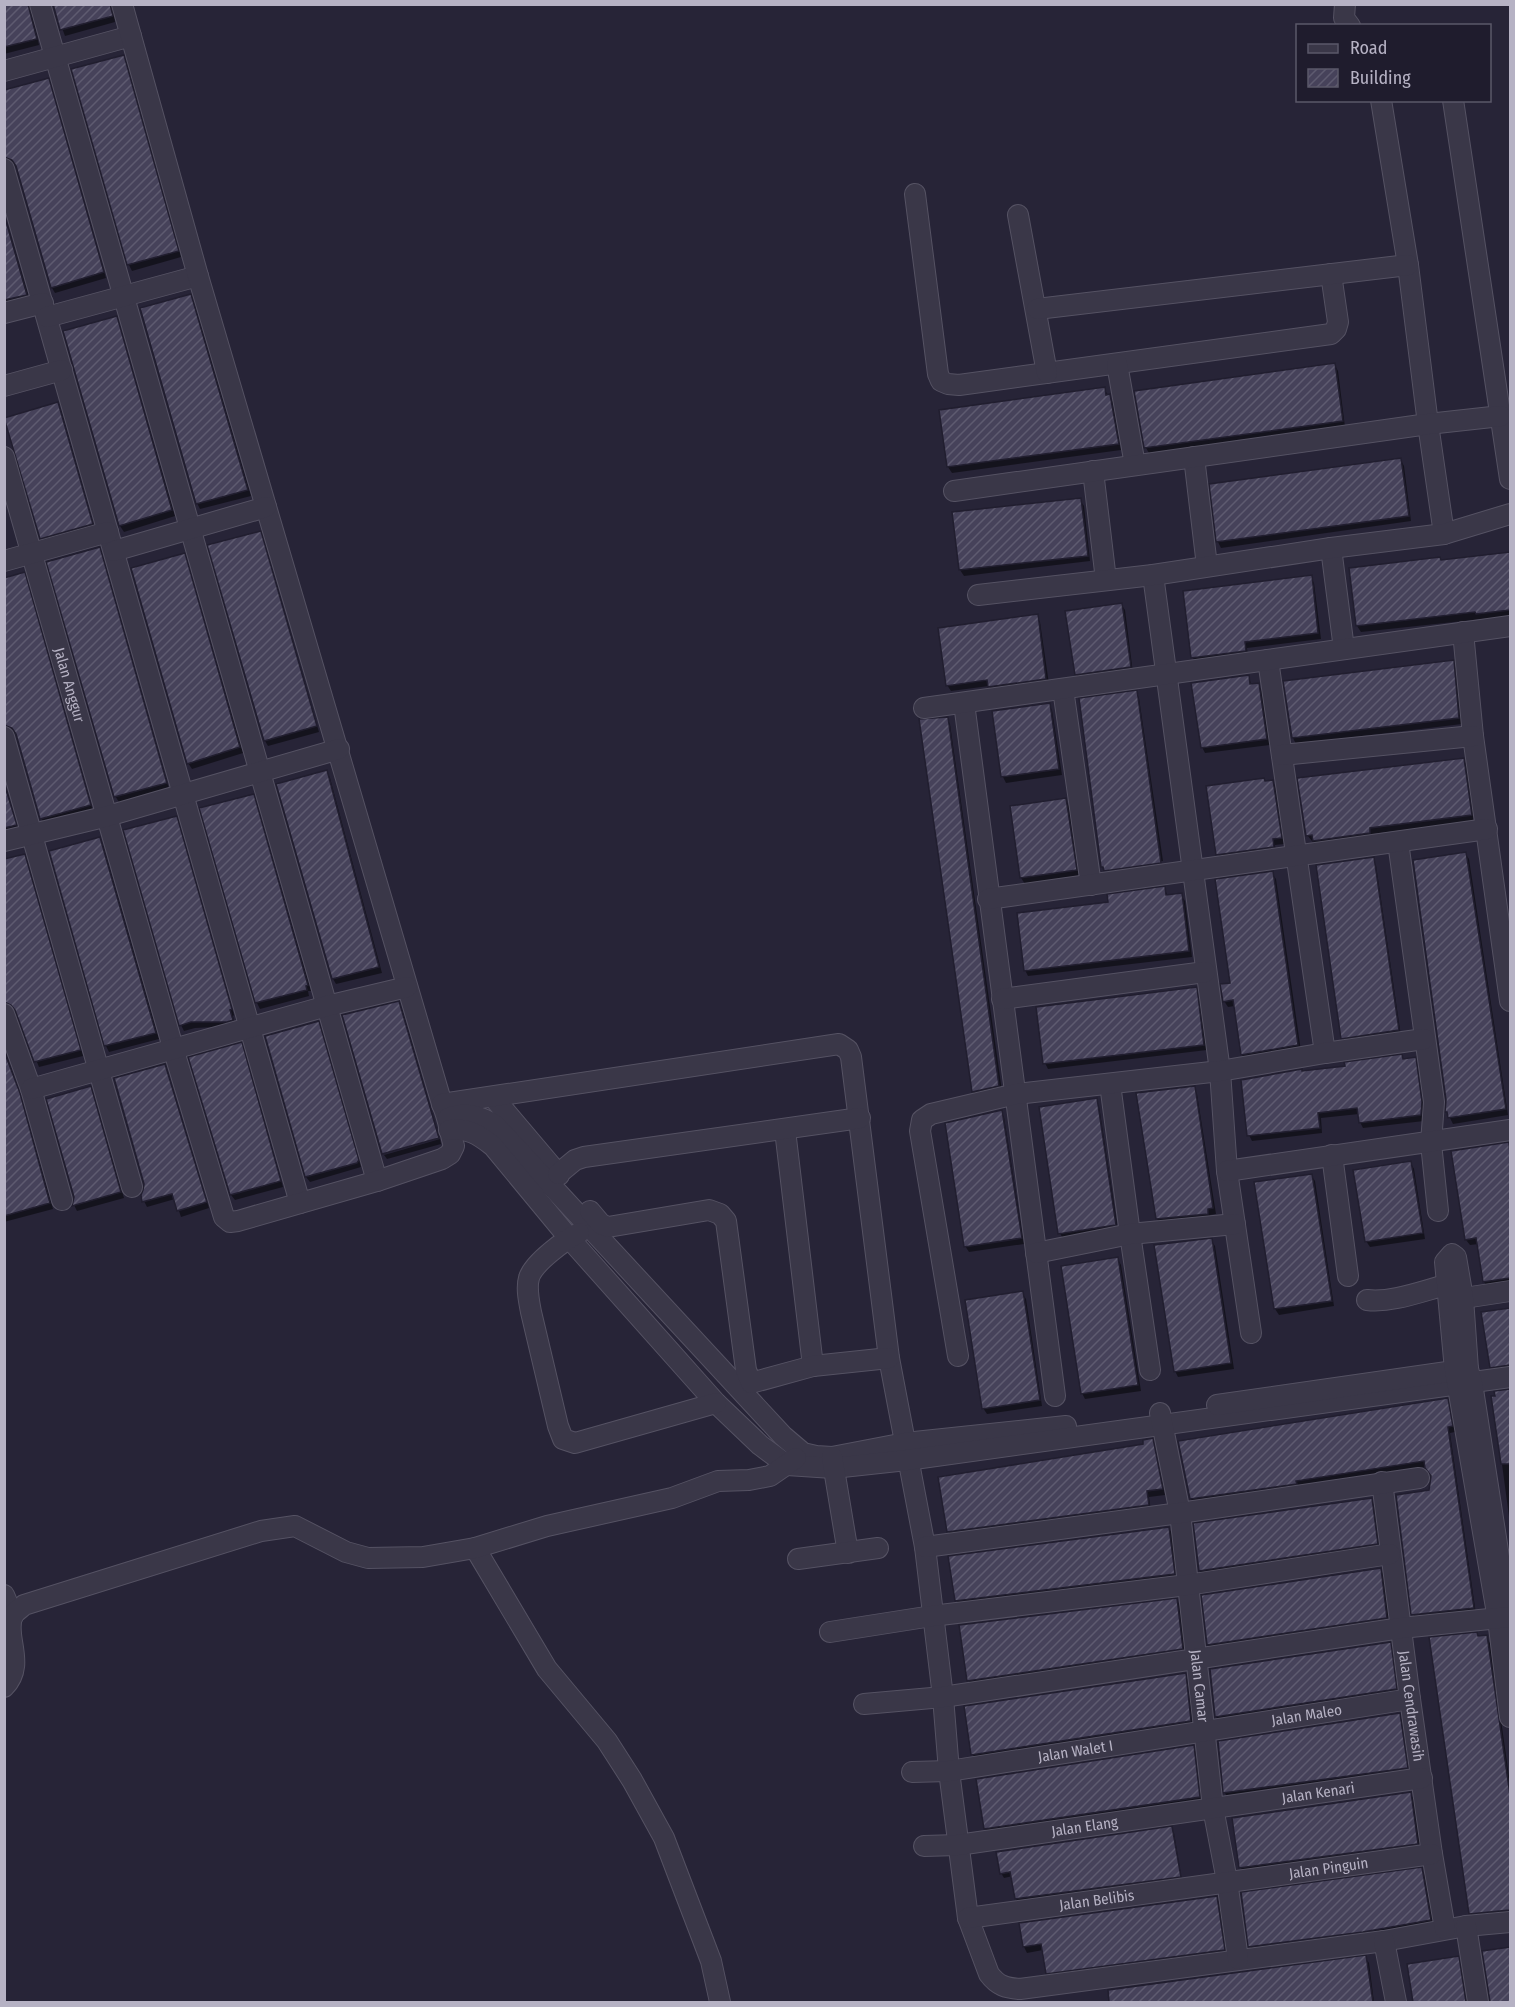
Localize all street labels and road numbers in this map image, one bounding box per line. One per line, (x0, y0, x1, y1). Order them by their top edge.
street label: Jalan Anggur (50, 645, 89, 725)
street label: Jalan Camar (1186, 1649, 1212, 1724)
street label: Jalan Cendrawasih (1395, 1650, 1428, 1763)
street label: Jalan Maleo (1270, 1701, 1343, 1730)
street label: Jalan Walet I (1037, 1737, 1114, 1766)
street label: Jalan Kenari (1281, 1779, 1356, 1807)
street label: Jalan Elang (1050, 1813, 1119, 1840)
street label: Jalan Pinguin (1288, 1854, 1369, 1883)
street label: Jalan Belibis (1058, 1886, 1135, 1914)

